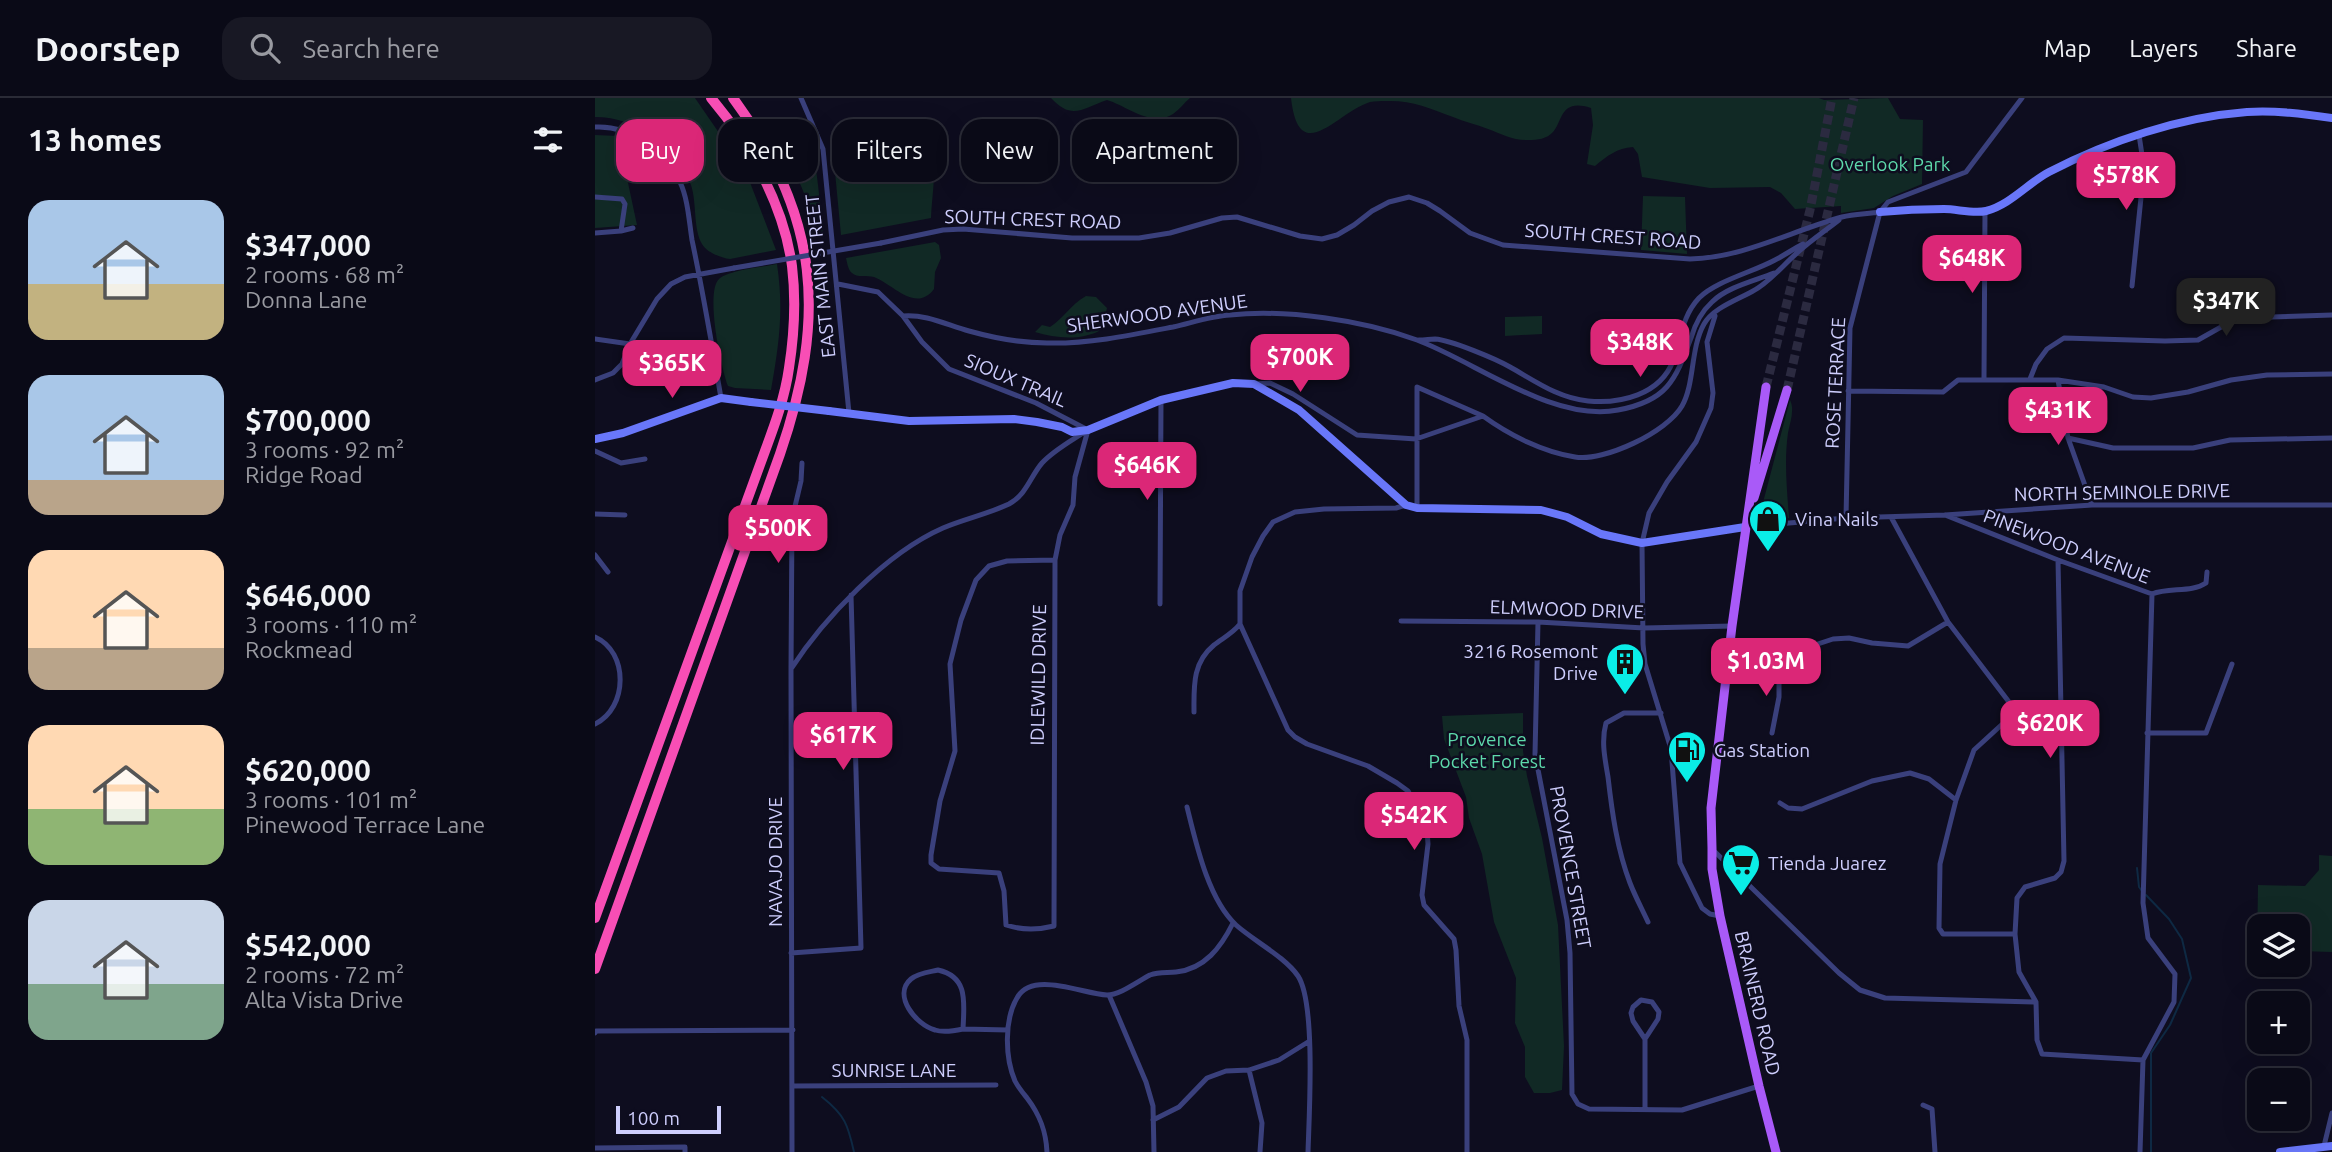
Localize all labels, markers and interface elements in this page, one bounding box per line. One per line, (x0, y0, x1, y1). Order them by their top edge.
search box (222, 17, 712, 80)
icon: search (246, 29, 284, 67)
text: Doorstep (35, 30, 180, 67)
text: Search here (302, 34, 440, 63)
text: Map (2044, 35, 2091, 62)
text: Layers (2129, 35, 2198, 62)
text: Share (2236, 35, 2297, 62)
chip: Buy (616, 119, 704, 182)
chip: Rent (718, 119, 818, 182)
chip: Filters (832, 119, 947, 182)
chip: New (961, 119, 1058, 182)
chip: Apartment (1072, 119, 1237, 182)
icon: filters (529, 121, 567, 159)
text: 13 homes (28, 123, 162, 157)
pin: $578K (2077, 152, 2175, 212)
park label: Overlook Park (1830, 153, 1951, 175)
text: $578K (2092, 162, 2160, 187)
street label: EAST MAIN STREET (800, 193, 840, 359)
street label: SOUTH CREST ROAD (944, 205, 1122, 233)
street label: SOUTH CREST ROAD (1524, 219, 1702, 253)
icon: home (84, 228, 168, 312)
text: $347,000 (245, 228, 371, 262)
pin: $648K (1923, 236, 2021, 295)
text: $648K (1938, 245, 2006, 270)
text: 2 rooms · 68 m² (245, 262, 404, 287)
pin: $347K (2177, 278, 2275, 338)
text: Donna Lane (245, 287, 367, 312)
text: $347K (2192, 288, 2260, 313)
street label: SHERWOOD AVENUE (1065, 289, 1249, 337)
street label: ROSE TERRACE (1821, 317, 1849, 449)
pin: $348K (1591, 320, 1689, 379)
text: $348K (1606, 329, 1674, 354)
pin: $700K (1251, 334, 1349, 394)
pin: $365K (623, 341, 721, 400)
text: $700K (1266, 344, 1334, 369)
street label: SIOUX TRAIL (962, 349, 1071, 411)
text: $365K (638, 350, 706, 375)
pin: $431K (2009, 388, 2107, 447)
text: $431K (2024, 397, 2092, 422)
icon: home (84, 403, 168, 487)
text: $700,000 (245, 403, 371, 437)
text: 3 rooms · 92 m² (245, 437, 404, 462)
pin: $646K (1098, 442, 1196, 502)
text: $646K (1113, 452, 1181, 477)
text: Ridge Road (245, 462, 363, 487)
street label: NORTH SEMINOLE DRIVE (2014, 479, 2230, 505)
shop icon: Vina Nails (1747, 498, 1789, 553)
street label: PINEWOOD AVENUE (1981, 504, 2153, 588)
pin: $500K (729, 505, 827, 565)
place label: Vina Nails (1795, 508, 1878, 530)
text: $500K (744, 515, 812, 540)
icon: home (84, 578, 168, 662)
text: $646,000 (245, 578, 371, 612)
street label: ELMWOOD DRIVE (1489, 595, 1645, 623)
street label: IDLEWILD DRIVE (1026, 604, 1050, 746)
text: 3 rooms · 110 m² (245, 612, 417, 637)
text: Rockmead (245, 637, 353, 662)
pin: $1.03M (1709, 638, 1823, 698)
place label: 3216 Rosemont Drive (1463, 640, 1599, 684)
building icon: 3216 Rosemont Drive (1604, 641, 1646, 696)
text: $1.03M (1727, 648, 1805, 673)
pin: $620K (2001, 700, 2099, 760)
text: $620K (2016, 710, 2084, 735)
pin: $617K (794, 712, 892, 772)
text: $617K (809, 722, 877, 747)
park label: Provence Pocket Forest (1428, 728, 1546, 772)
fuel station icon: Gas Station (1666, 729, 1708, 784)
place label: Gas Station (1714, 739, 1810, 761)
icon: home (84, 753, 168, 837)
text: $620,000 (245, 753, 371, 787)
street label: PROVENCE STREET (1546, 784, 1596, 951)
text: 3 rooms · 101 m² (245, 787, 417, 812)
pin: $542K (1365, 792, 1463, 852)
street label: NAVAJO DRIVE (764, 797, 786, 927)
text: $542K (1380, 802, 1448, 827)
text: Pinewood Terrace Lane (245, 812, 485, 837)
supermarket icon: Tienda Juarez (1720, 842, 1762, 897)
place label: Tienda Juarez (1768, 852, 1887, 874)
map controls (2247, 914, 2310, 1131)
button: layers (2247, 914, 2310, 977)
icon: home (84, 928, 168, 1012)
text: $542,000 (245, 928, 371, 962)
street label: BRAINERD ROAD (1731, 929, 1785, 1077)
text: 2 rooms · 72 m² (245, 962, 404, 987)
text: Alta Vista Drive (245, 987, 403, 1012)
button: + (2247, 991, 2310, 1054)
street label: SUNRISE LANE (832, 1059, 956, 1081)
button: − (2247, 1068, 2310, 1131)
scale bar (616, 1103, 721, 1135)
text: 100 m (627, 1107, 680, 1129)

